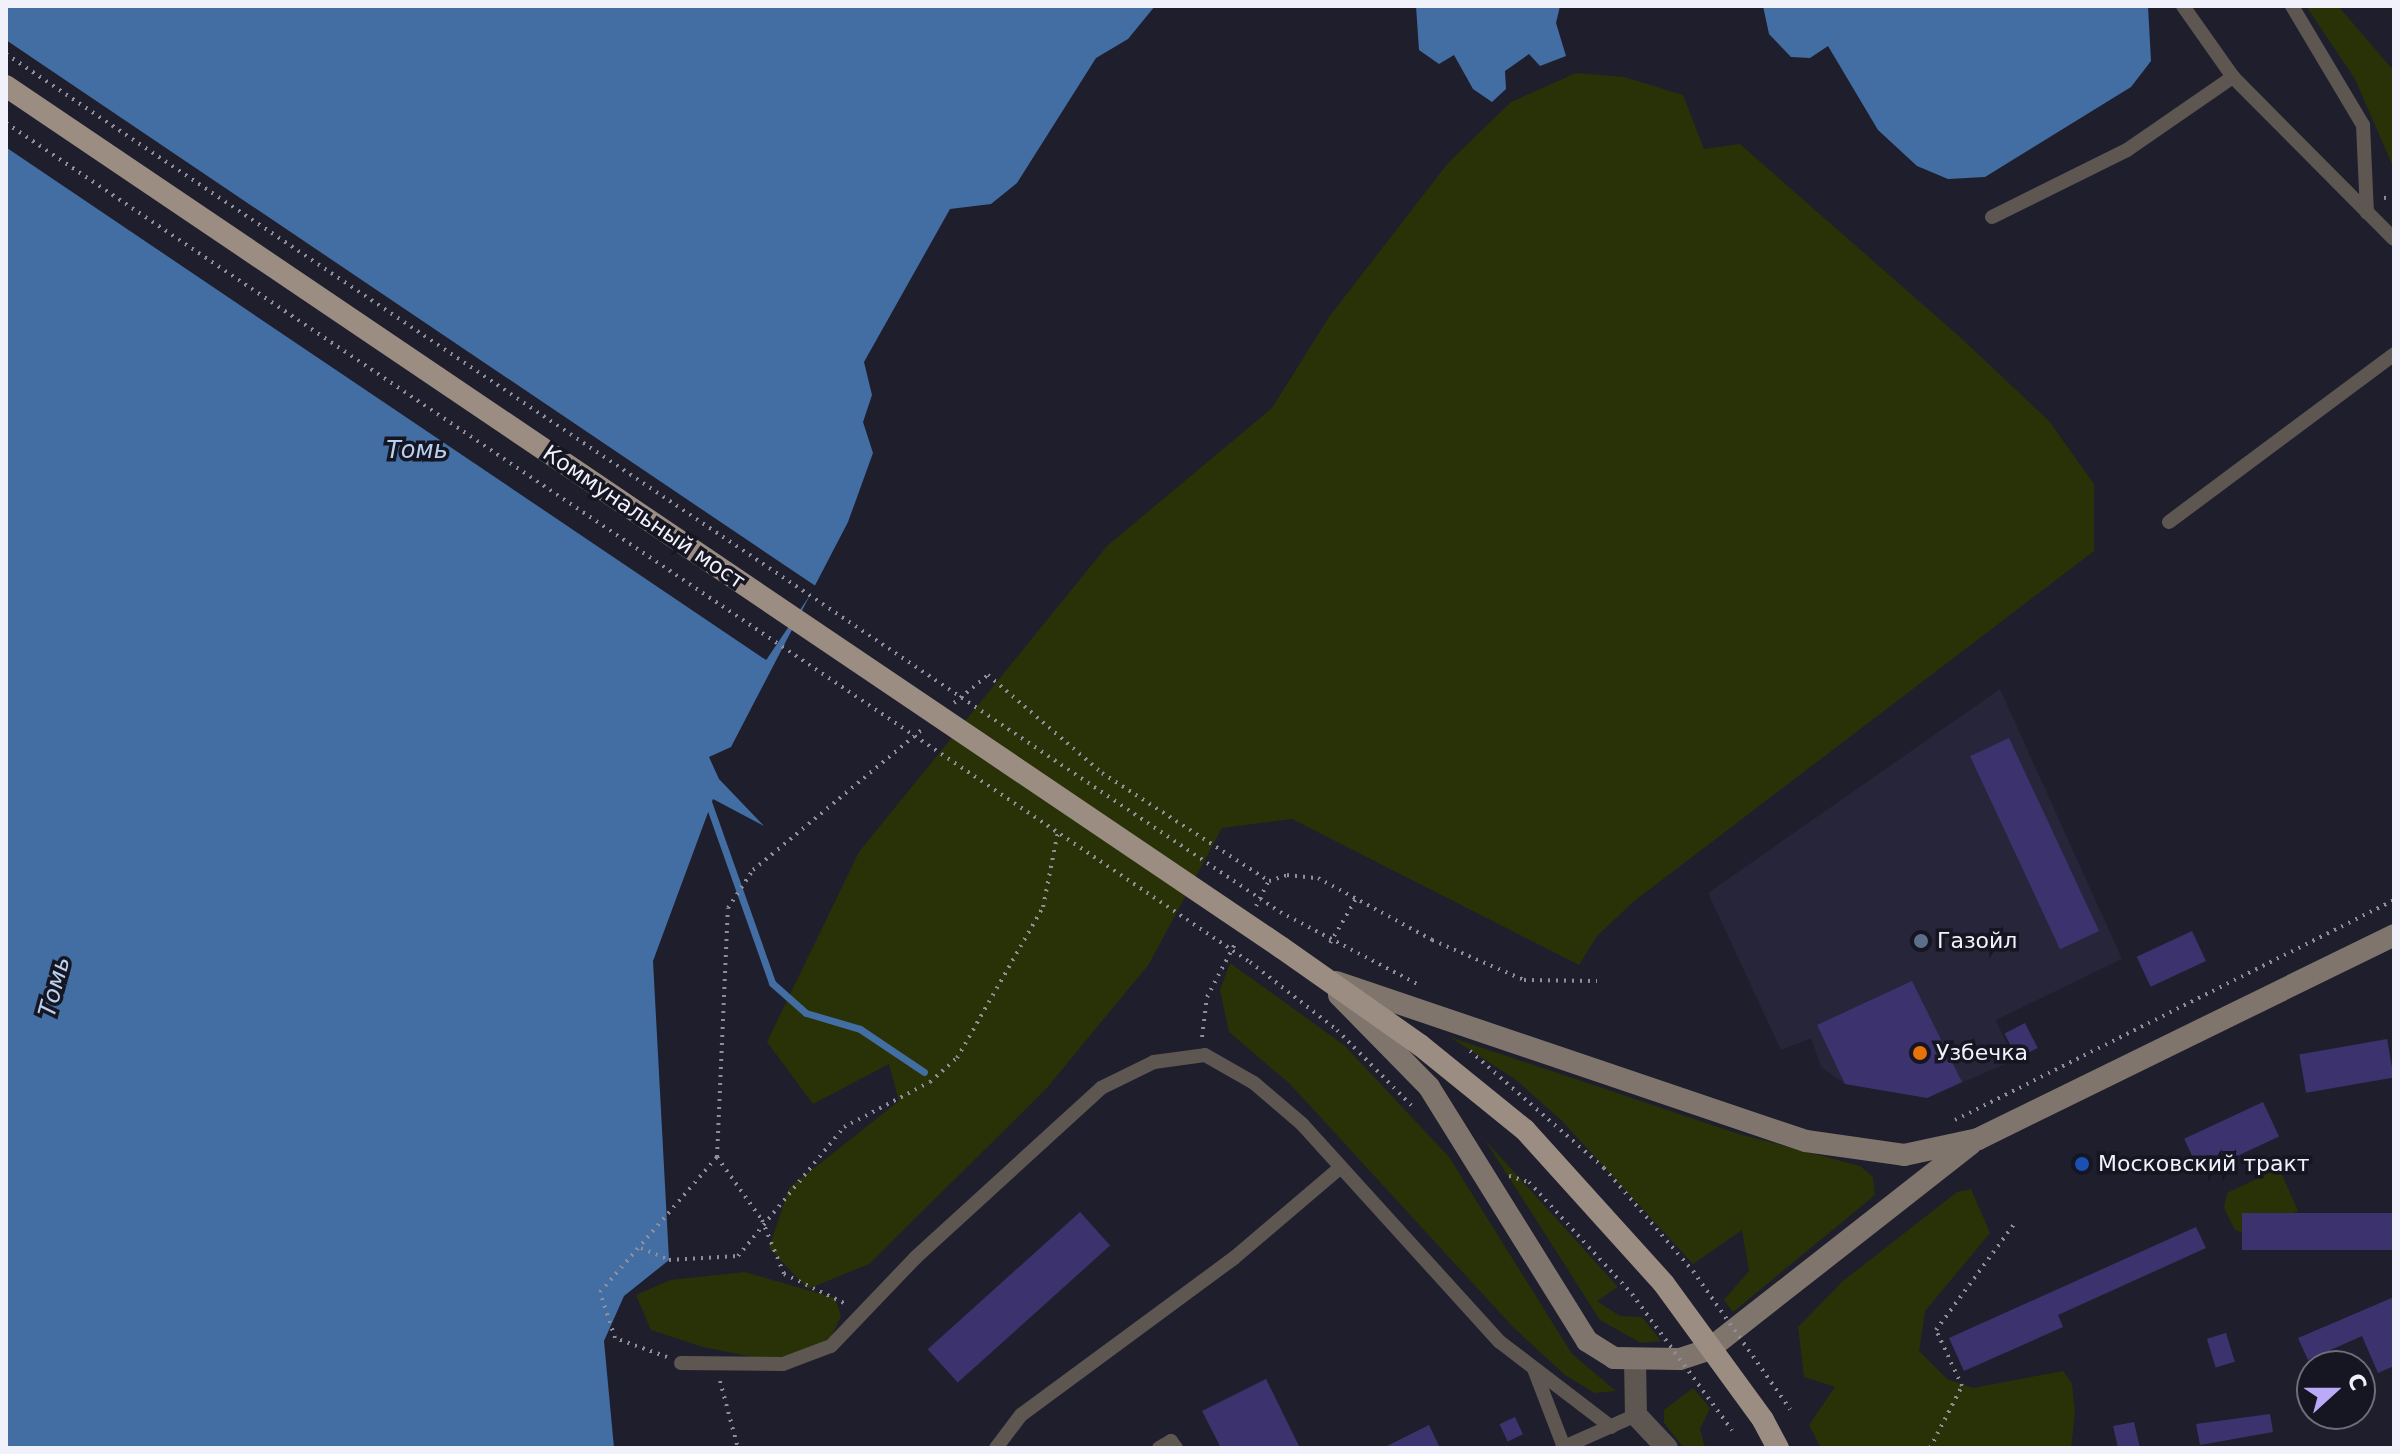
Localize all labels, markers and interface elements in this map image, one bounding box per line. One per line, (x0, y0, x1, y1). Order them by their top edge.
water label: Томь (386, 437, 448, 465)
street label: Коммунальный мост (538, 439, 750, 595)
place label: Газойл (1937, 928, 2017, 954)
marker: Газойл (1912, 932, 1930, 950)
water label: Томь (33, 954, 77, 1020)
place label: Узбечка (1936, 1040, 2028, 1066)
marker: Узбечка (1911, 1044, 1929, 1062)
place label: Московский тракт (2098, 1151, 2310, 1177)
marker: Московский тракт (2073, 1155, 2091, 1173)
north arrow (2296, 1350, 2376, 1430)
text: С (2342, 1370, 2372, 1394)

